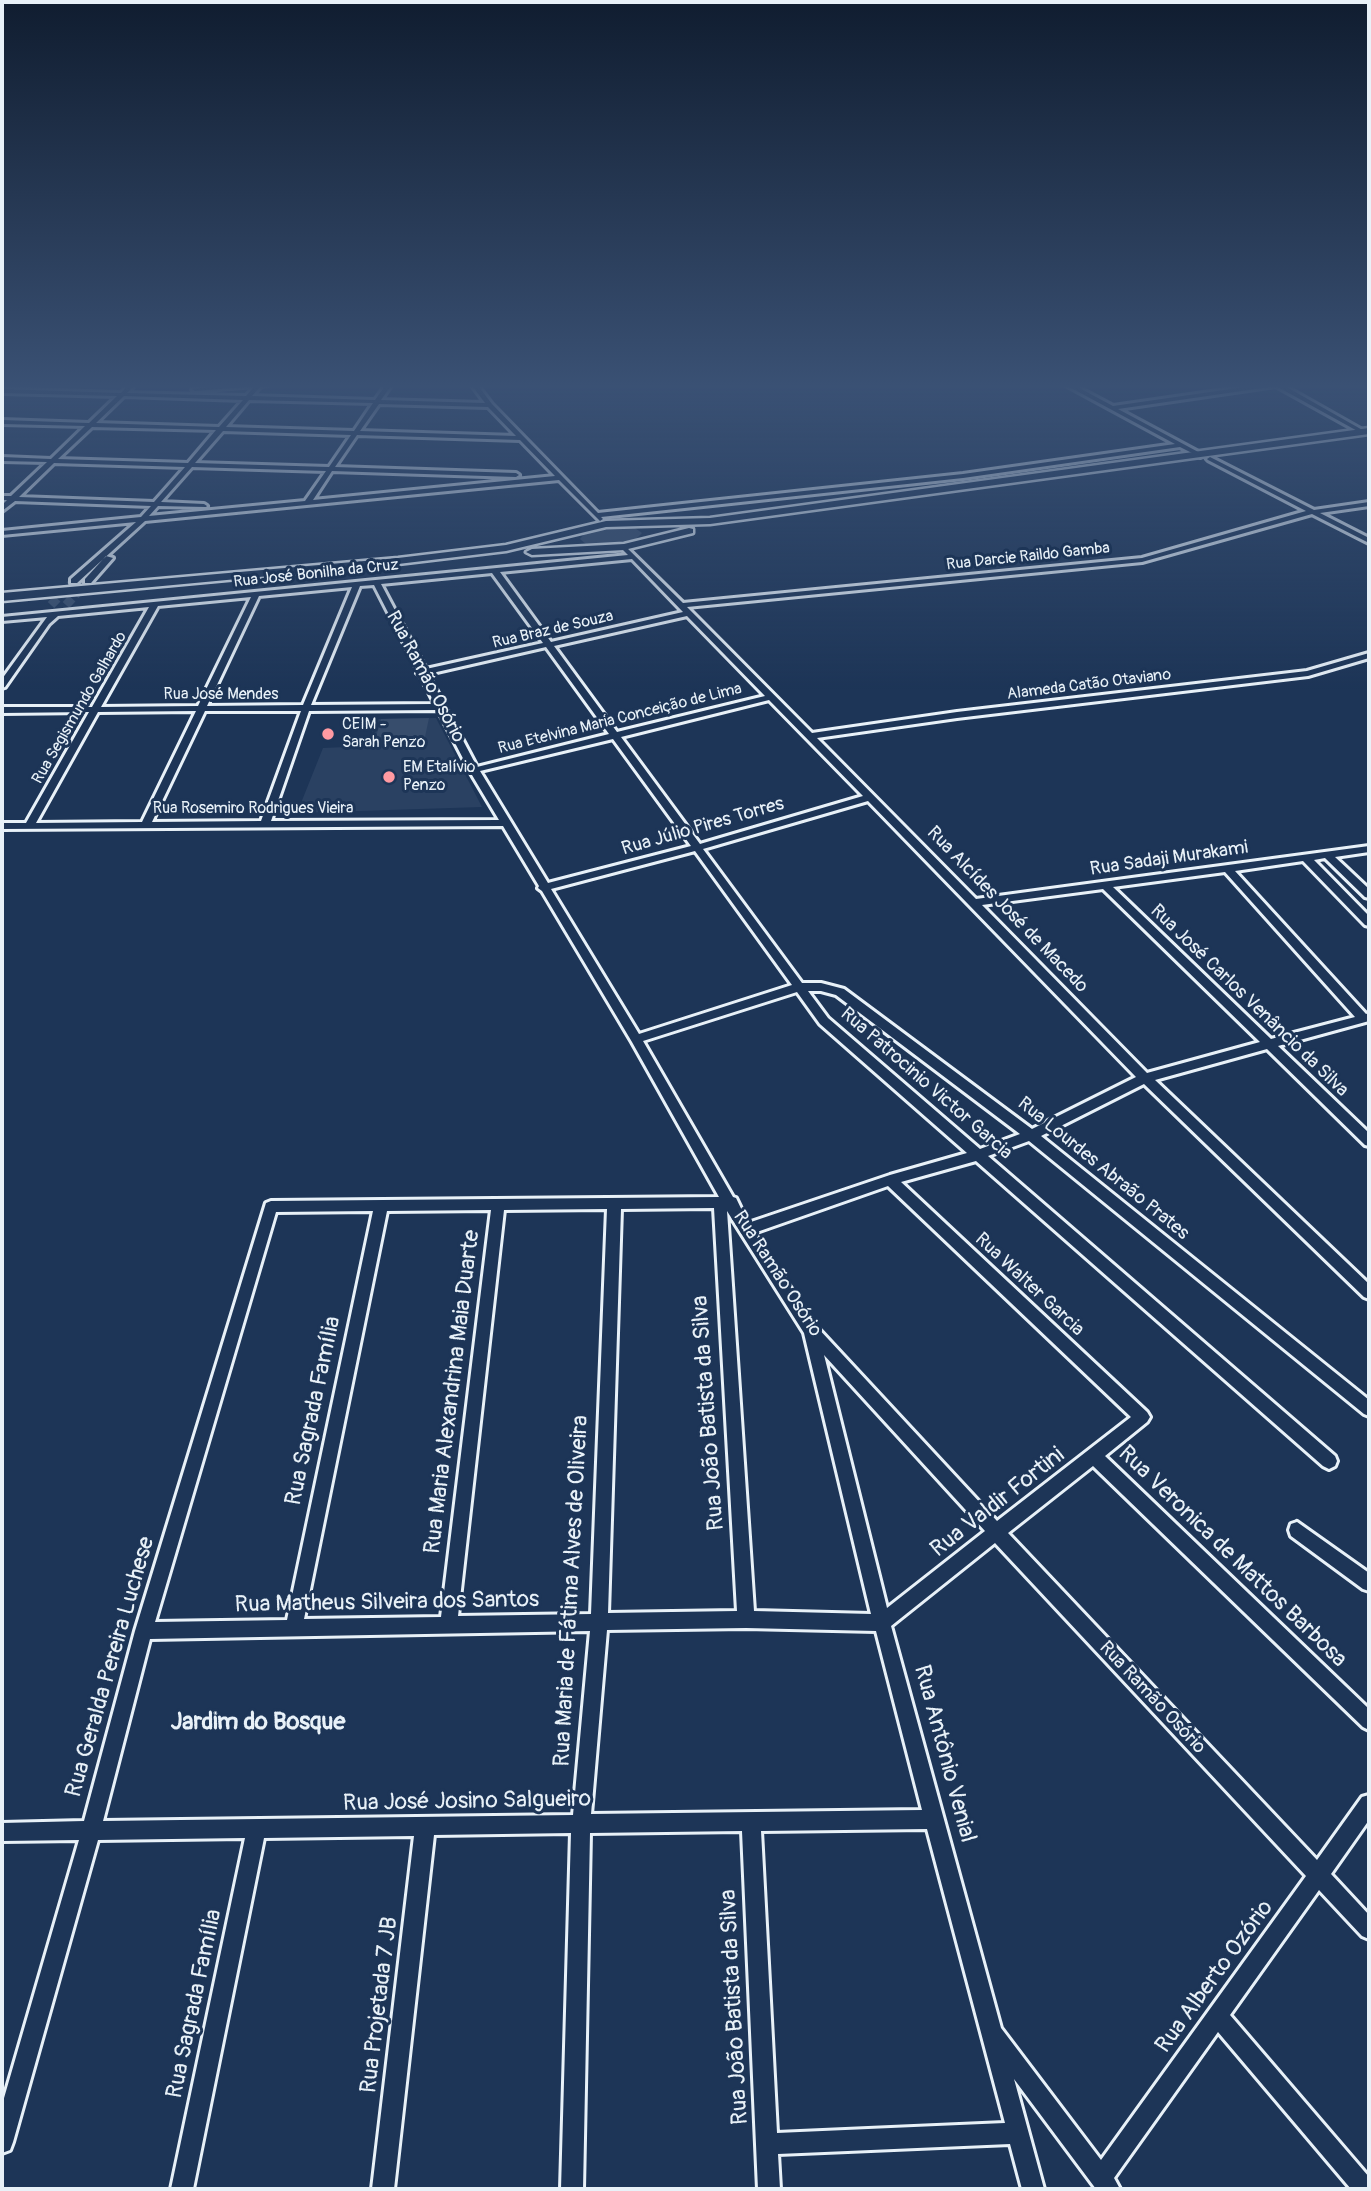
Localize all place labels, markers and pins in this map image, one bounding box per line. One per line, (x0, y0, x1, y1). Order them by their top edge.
place label: CEIM - Sarah Penzo (342, 715, 425, 753)
marker: CEIM - Sarah Penzo (320, 726, 336, 742)
place label: EM Etalívio Penzo (403, 758, 475, 796)
marker: EM Etalívio Penzo (381, 769, 397, 785)

